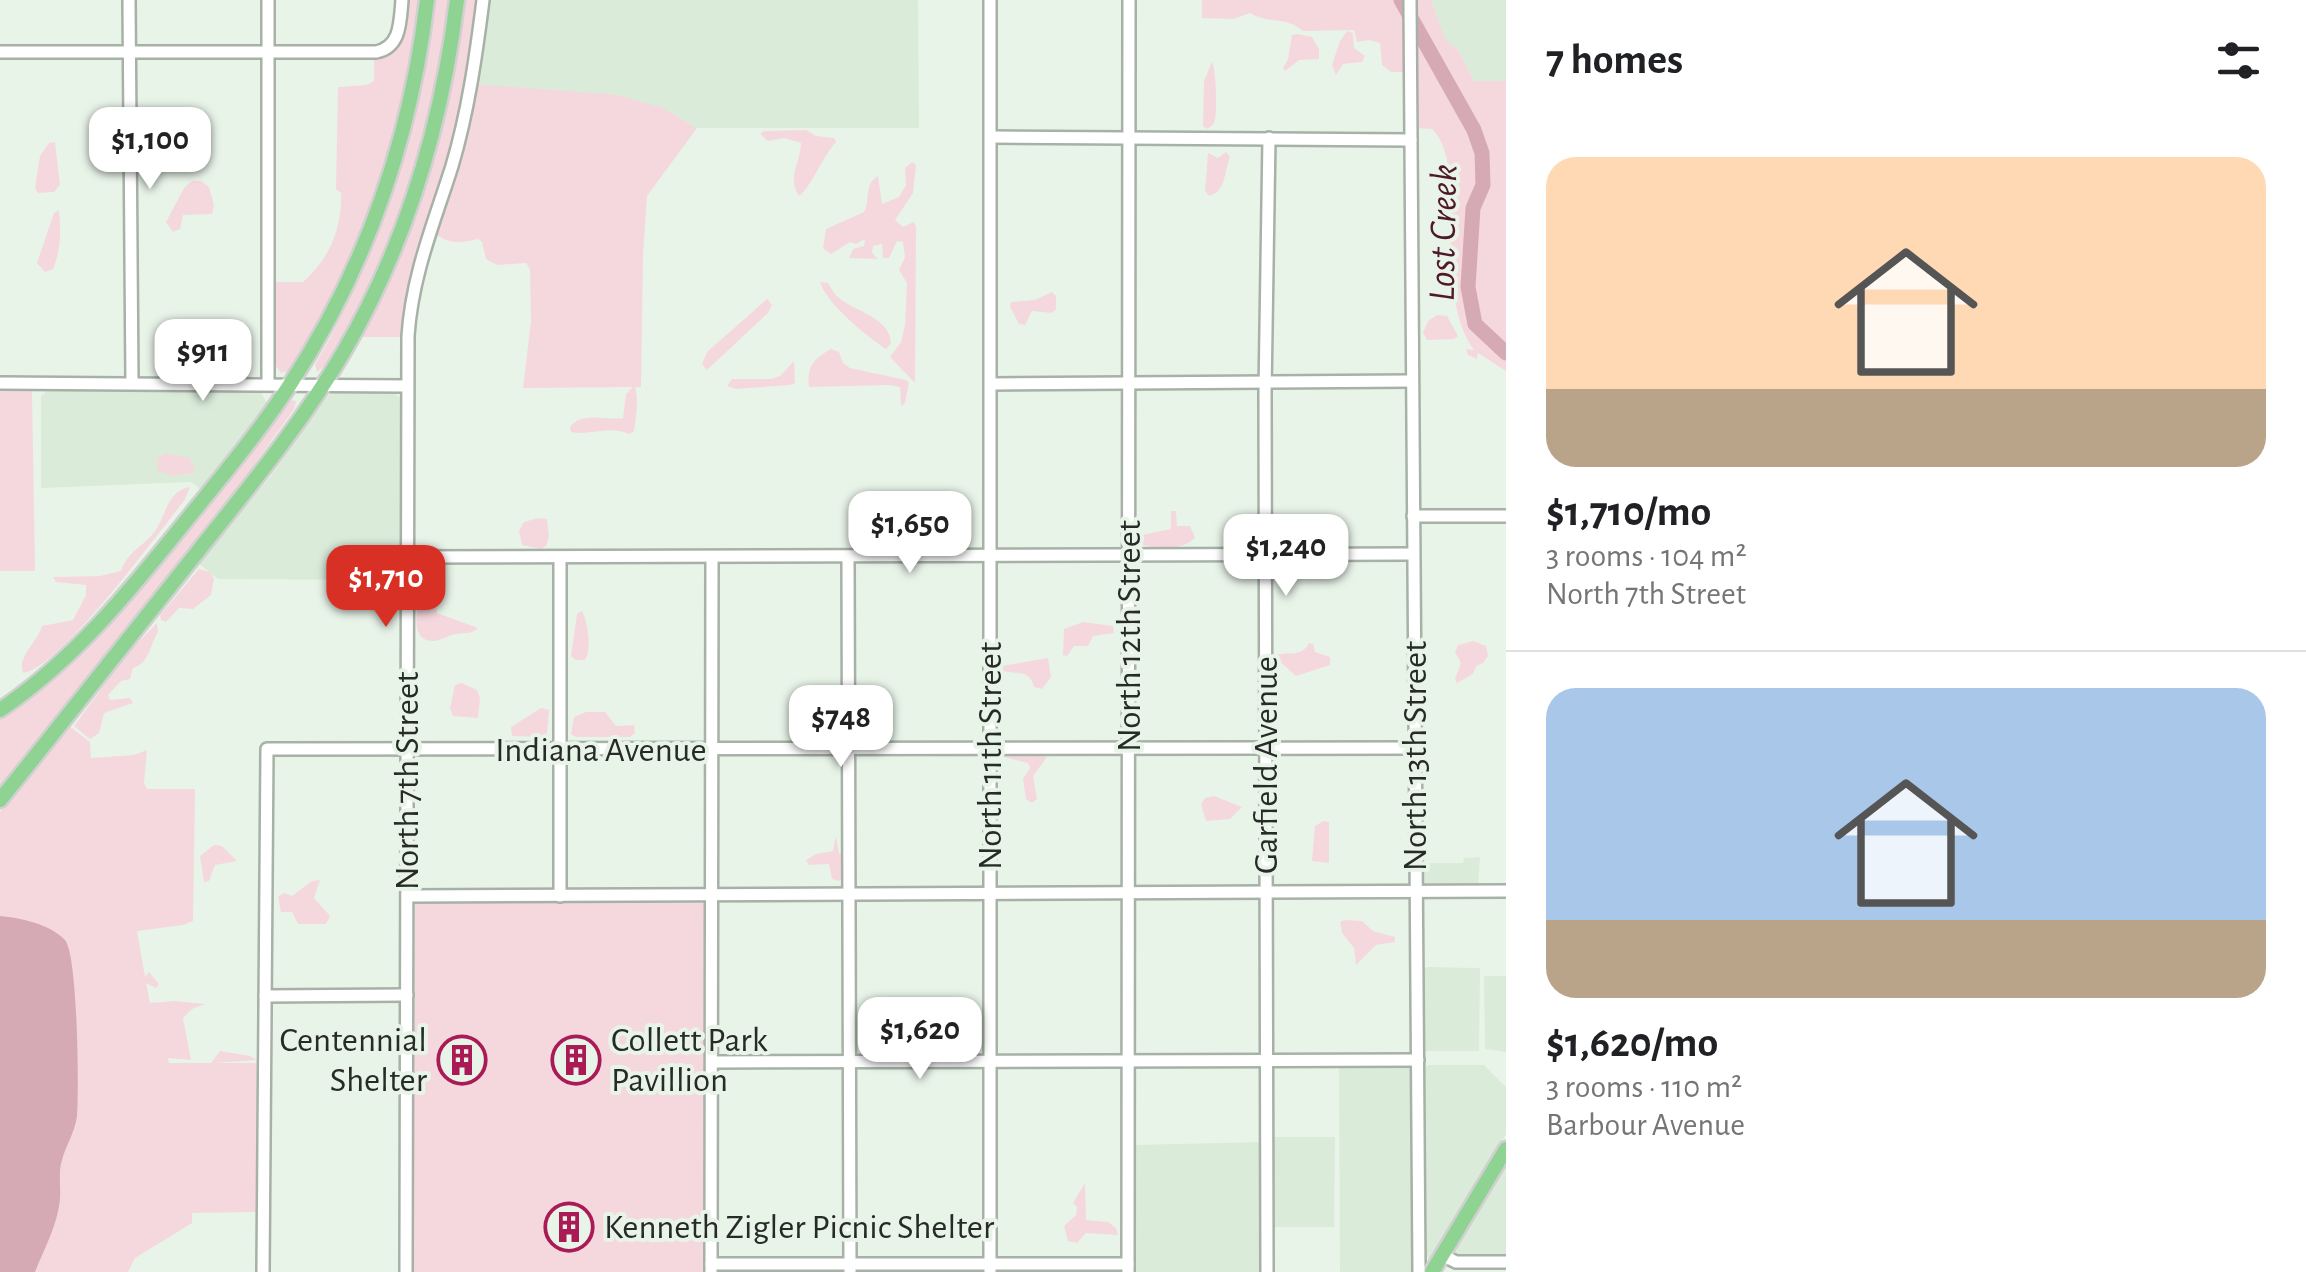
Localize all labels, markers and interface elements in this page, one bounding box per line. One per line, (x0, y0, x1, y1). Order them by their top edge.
icon: filters (2211, 33, 2266, 88)
text: 7 homes (1546, 39, 1683, 81)
pin: $1,100 (69, 107, 231, 192)
text: $1,100 (111, 123, 189, 155)
water label: Lost Creek (1424, 164, 1464, 302)
icon: home (1816, 222, 1996, 402)
pin: $911 (144, 319, 262, 404)
text: $911 (177, 335, 229, 367)
pin: $1,650 (829, 491, 991, 576)
text: $1,710/mo (1546, 491, 1711, 533)
text: $1,650 (870, 507, 950, 539)
pin: $1,240 (1205, 514, 1367, 599)
street label: North 12th Street (1112, 520, 1147, 752)
text: $1,240 (1245, 530, 1327, 562)
text: 3 rooms · 104 m² (1546, 540, 1747, 572)
pin: $1,710 (305, 545, 467, 630)
text: $1,710 (348, 561, 424, 593)
text: North 7th Street (1546, 578, 1746, 610)
street label: North 13th Street (1398, 641, 1433, 871)
street label: North 11th Street (973, 642, 1008, 870)
street label: Garfield Avenue (1249, 656, 1284, 874)
street label: North 7th Street (390, 672, 425, 890)
pin: $748 (782, 685, 900, 770)
text: $748 (811, 701, 871, 733)
street label: Indiana Avenue (495, 733, 707, 768)
icon: home (1816, 753, 1996, 933)
pin: $1,620 (839, 997, 1001, 1082)
text: $1,620 (880, 1013, 960, 1045)
text: $1,620/mo (1546, 1022, 1718, 1064)
place label: Centennial Shelter (279, 1023, 428, 1098)
place label: Collett Park Pavillion (611, 1023, 768, 1098)
building icon: Centennial Shelter (436, 1034, 488, 1086)
building icon: Collett Park Pavillion (550, 1034, 602, 1086)
text: 3 rooms · 110 m² (1546, 1071, 1742, 1103)
text: Barbour Avenue (1546, 1109, 1745, 1141)
building icon: Kenneth Zigler Picnic Shelter (543, 1201, 595, 1253)
place label: Kenneth Zigler Picnic Shelter (604, 1210, 995, 1245)

